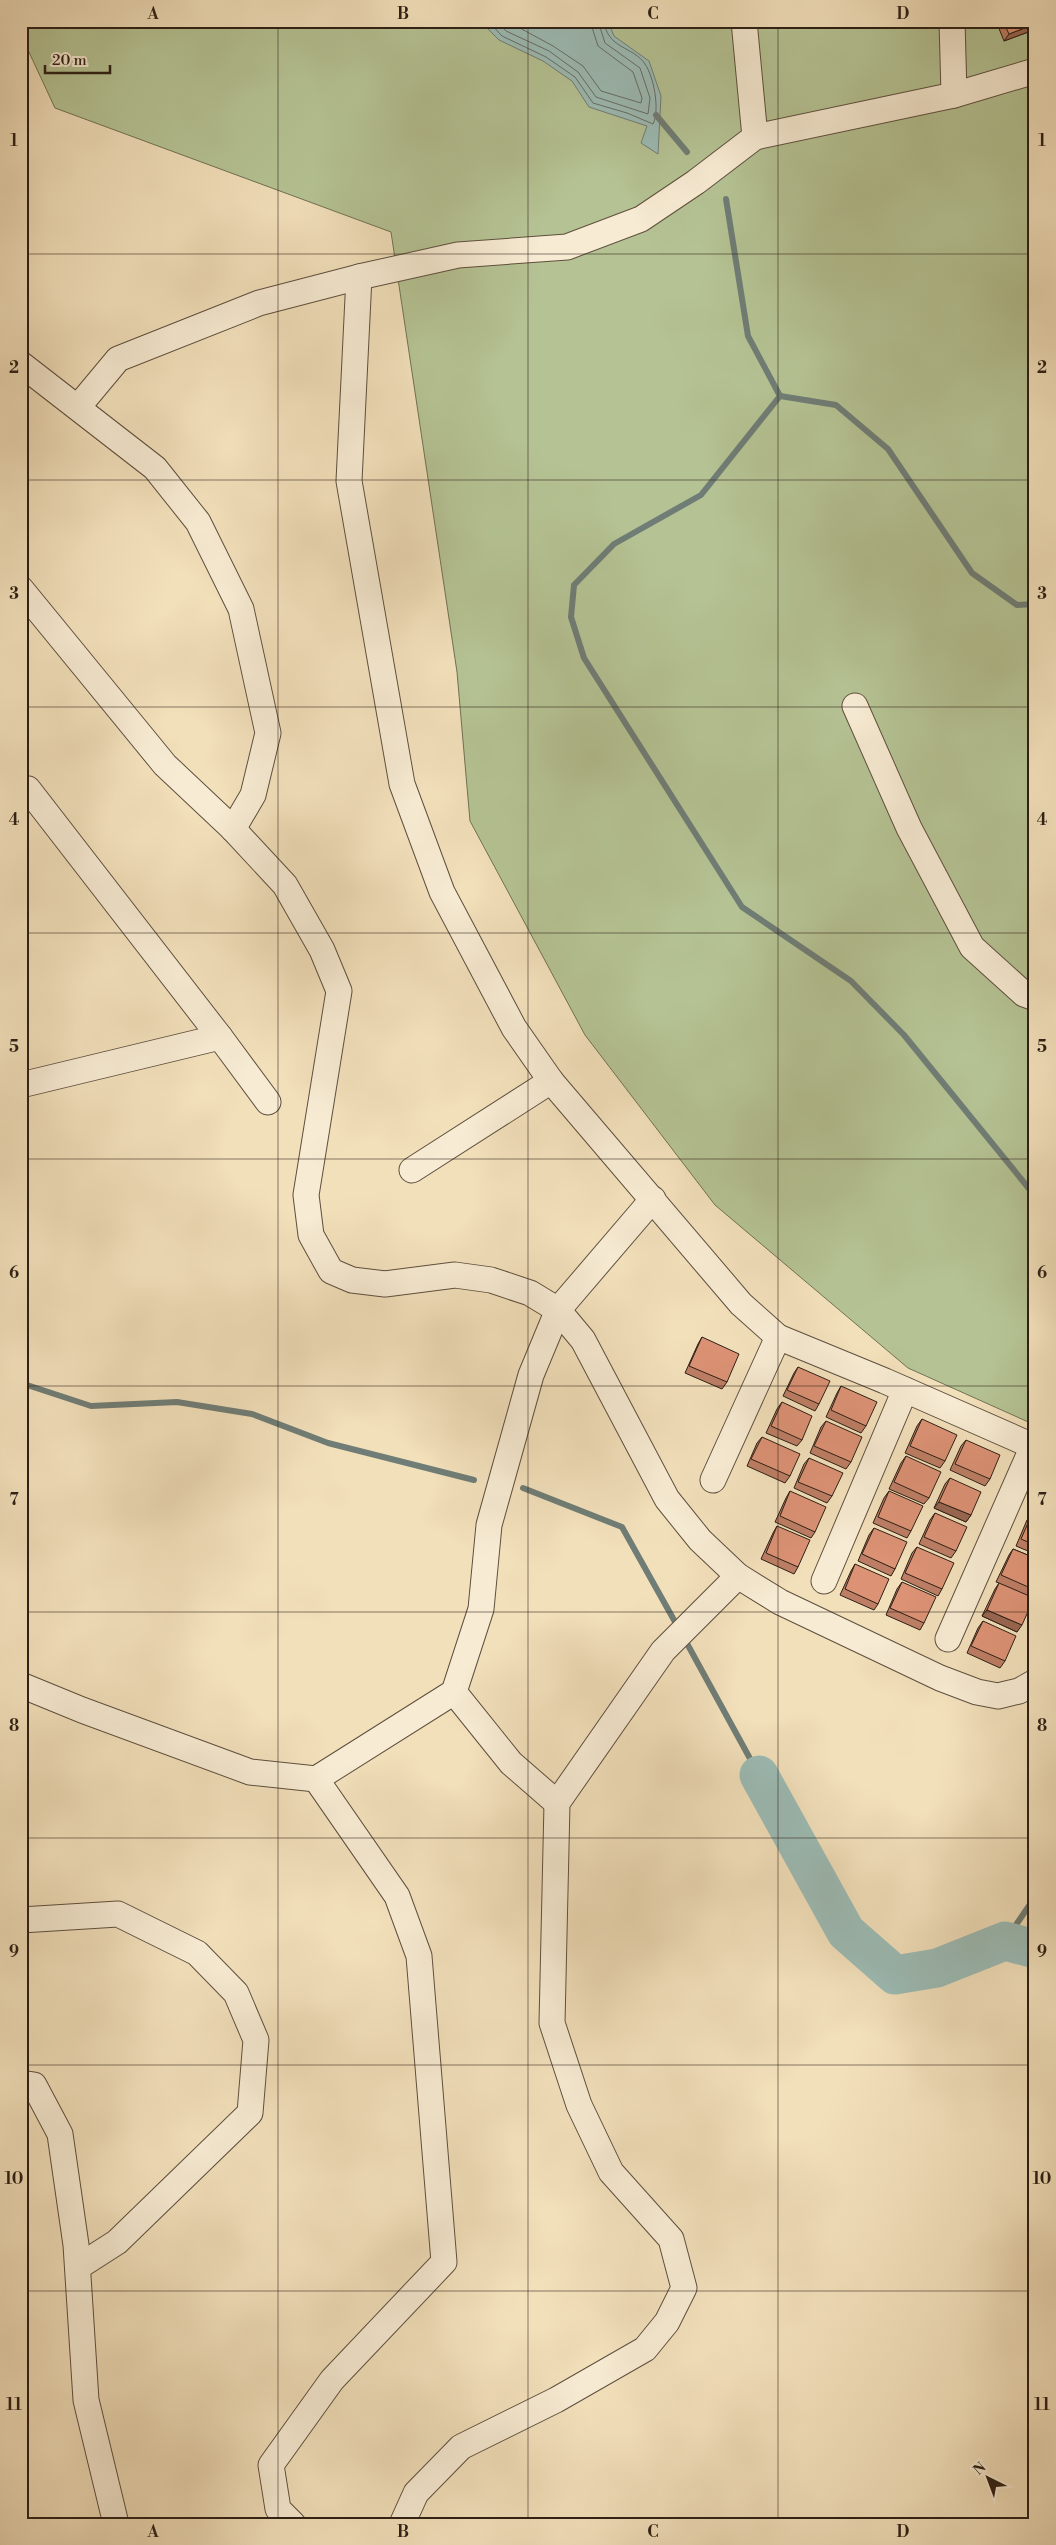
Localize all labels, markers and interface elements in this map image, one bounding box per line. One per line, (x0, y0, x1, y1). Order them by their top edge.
text: A (146, 4, 159, 24)
text: B (397, 4, 409, 24)
text: C (647, 4, 659, 24)
text: D (897, 4, 910, 24)
scale bar (45, 42, 110, 74)
text: 20 m (52, 51, 87, 70)
text: 1 (10, 131, 18, 151)
text: 1 (1038, 131, 1046, 151)
text: 2 (9, 358, 19, 378)
text: 2 (1037, 358, 1047, 378)
text: 3 (9, 584, 19, 604)
text: 3 (1037, 584, 1047, 604)
text: 4 (9, 810, 20, 830)
text: 4 (1037, 810, 1048, 830)
text: 5 (9, 1037, 19, 1057)
text: 5 (1037, 1037, 1047, 1057)
text: 6 (9, 1263, 19, 1283)
text: 6 (1037, 1263, 1047, 1283)
text: 7 (9, 1490, 19, 1510)
text: 7 (1037, 1490, 1047, 1510)
text: 8 (9, 1716, 19, 1736)
text: 8 (1037, 1716, 1047, 1736)
text: 9 (9, 1942, 19, 1962)
text: 9 (1037, 1942, 1047, 1962)
text: 10 (5, 2169, 23, 2189)
text: 10 (1033, 2169, 1051, 2189)
text: 11 (6, 2395, 22, 2415)
text: 11 (1034, 2395, 1050, 2415)
north arrow (964, 2452, 1014, 2502)
text: N (970, 2459, 990, 2479)
text: A (146, 2522, 159, 2542)
text: B (397, 2522, 409, 2542)
text: C (647, 2522, 659, 2542)
text: D (897, 2522, 910, 2542)

